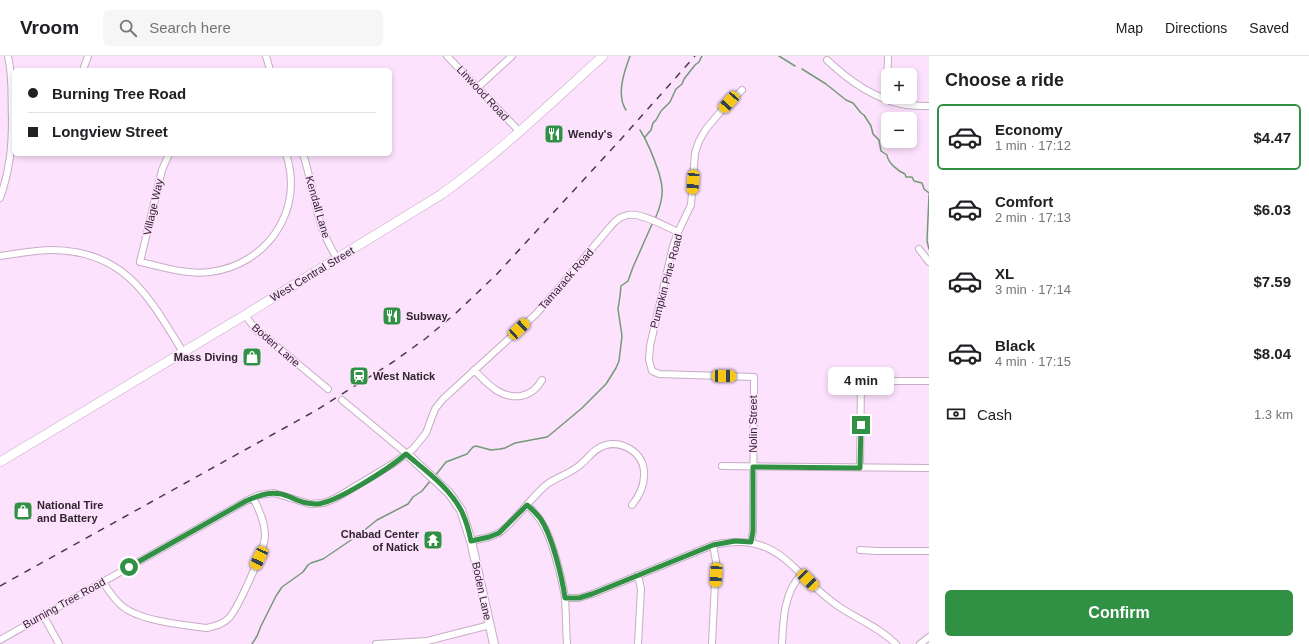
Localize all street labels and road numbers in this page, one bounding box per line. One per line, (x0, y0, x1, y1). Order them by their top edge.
street label: Linwood Road (455, 63, 511, 123)
street label: Kendall Lane (303, 174, 333, 240)
street label: Village Way (141, 177, 165, 236)
street label: Pumpkin Pine Road (648, 232, 684, 330)
street label: West Central Street (268, 244, 356, 304)
street label: Tamarack Road (536, 246, 596, 312)
street label: Boden Lane (250, 321, 302, 369)
street label: Nolin Street (747, 395, 759, 453)
street label: Boden Lane (470, 561, 494, 621)
street label: Burning Tree Road (21, 575, 107, 631)

